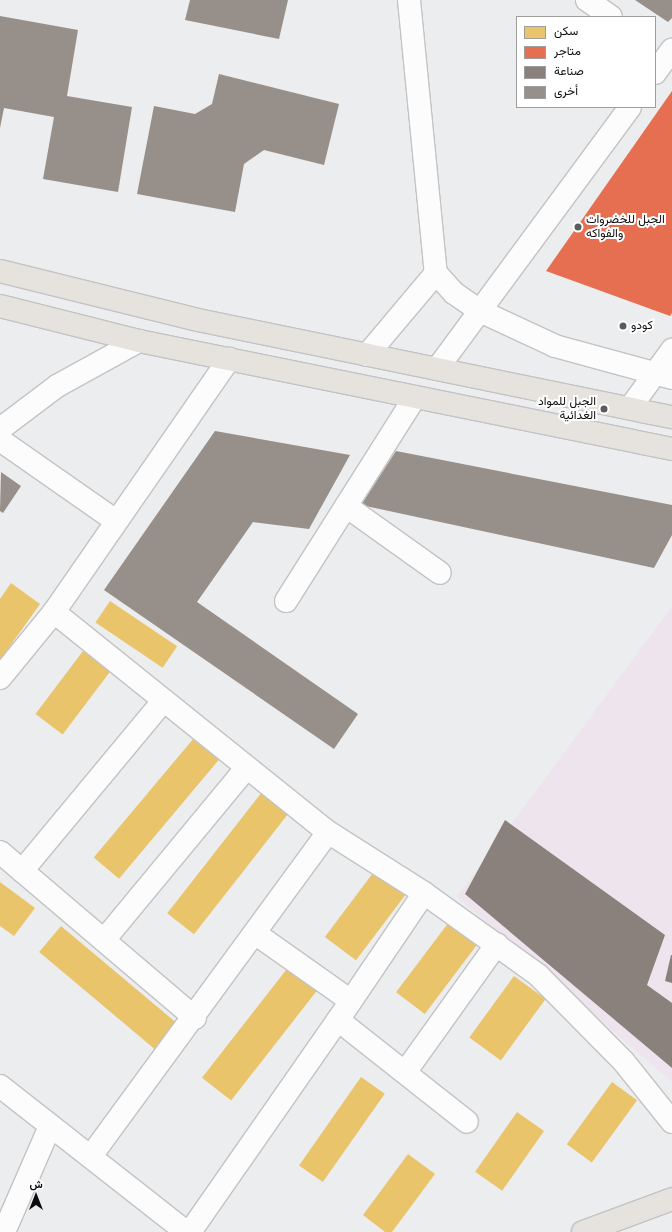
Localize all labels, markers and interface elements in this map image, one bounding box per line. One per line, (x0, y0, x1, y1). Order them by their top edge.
legend (516, 16, 656, 108)
text: سكن (554, 24, 578, 38)
text: متاجر (554, 44, 581, 58)
text: صناعة (554, 64, 584, 78)
text: أخرى (554, 84, 578, 98)
place label: الجبل للخضروات والفواكه (586, 213, 665, 241)
marker: الجبل للخضروات والفواكه (573, 222, 583, 232)
place label: كودو (631, 319, 653, 333)
marker: كودو (618, 321, 628, 331)
place label: الجبل للمواد الغدائية (538, 395, 596, 423)
marker: الجبل للمواد الغدائية (599, 404, 609, 414)
north arrow (16, 1176, 56, 1216)
text: ش (29, 1178, 43, 1190)

